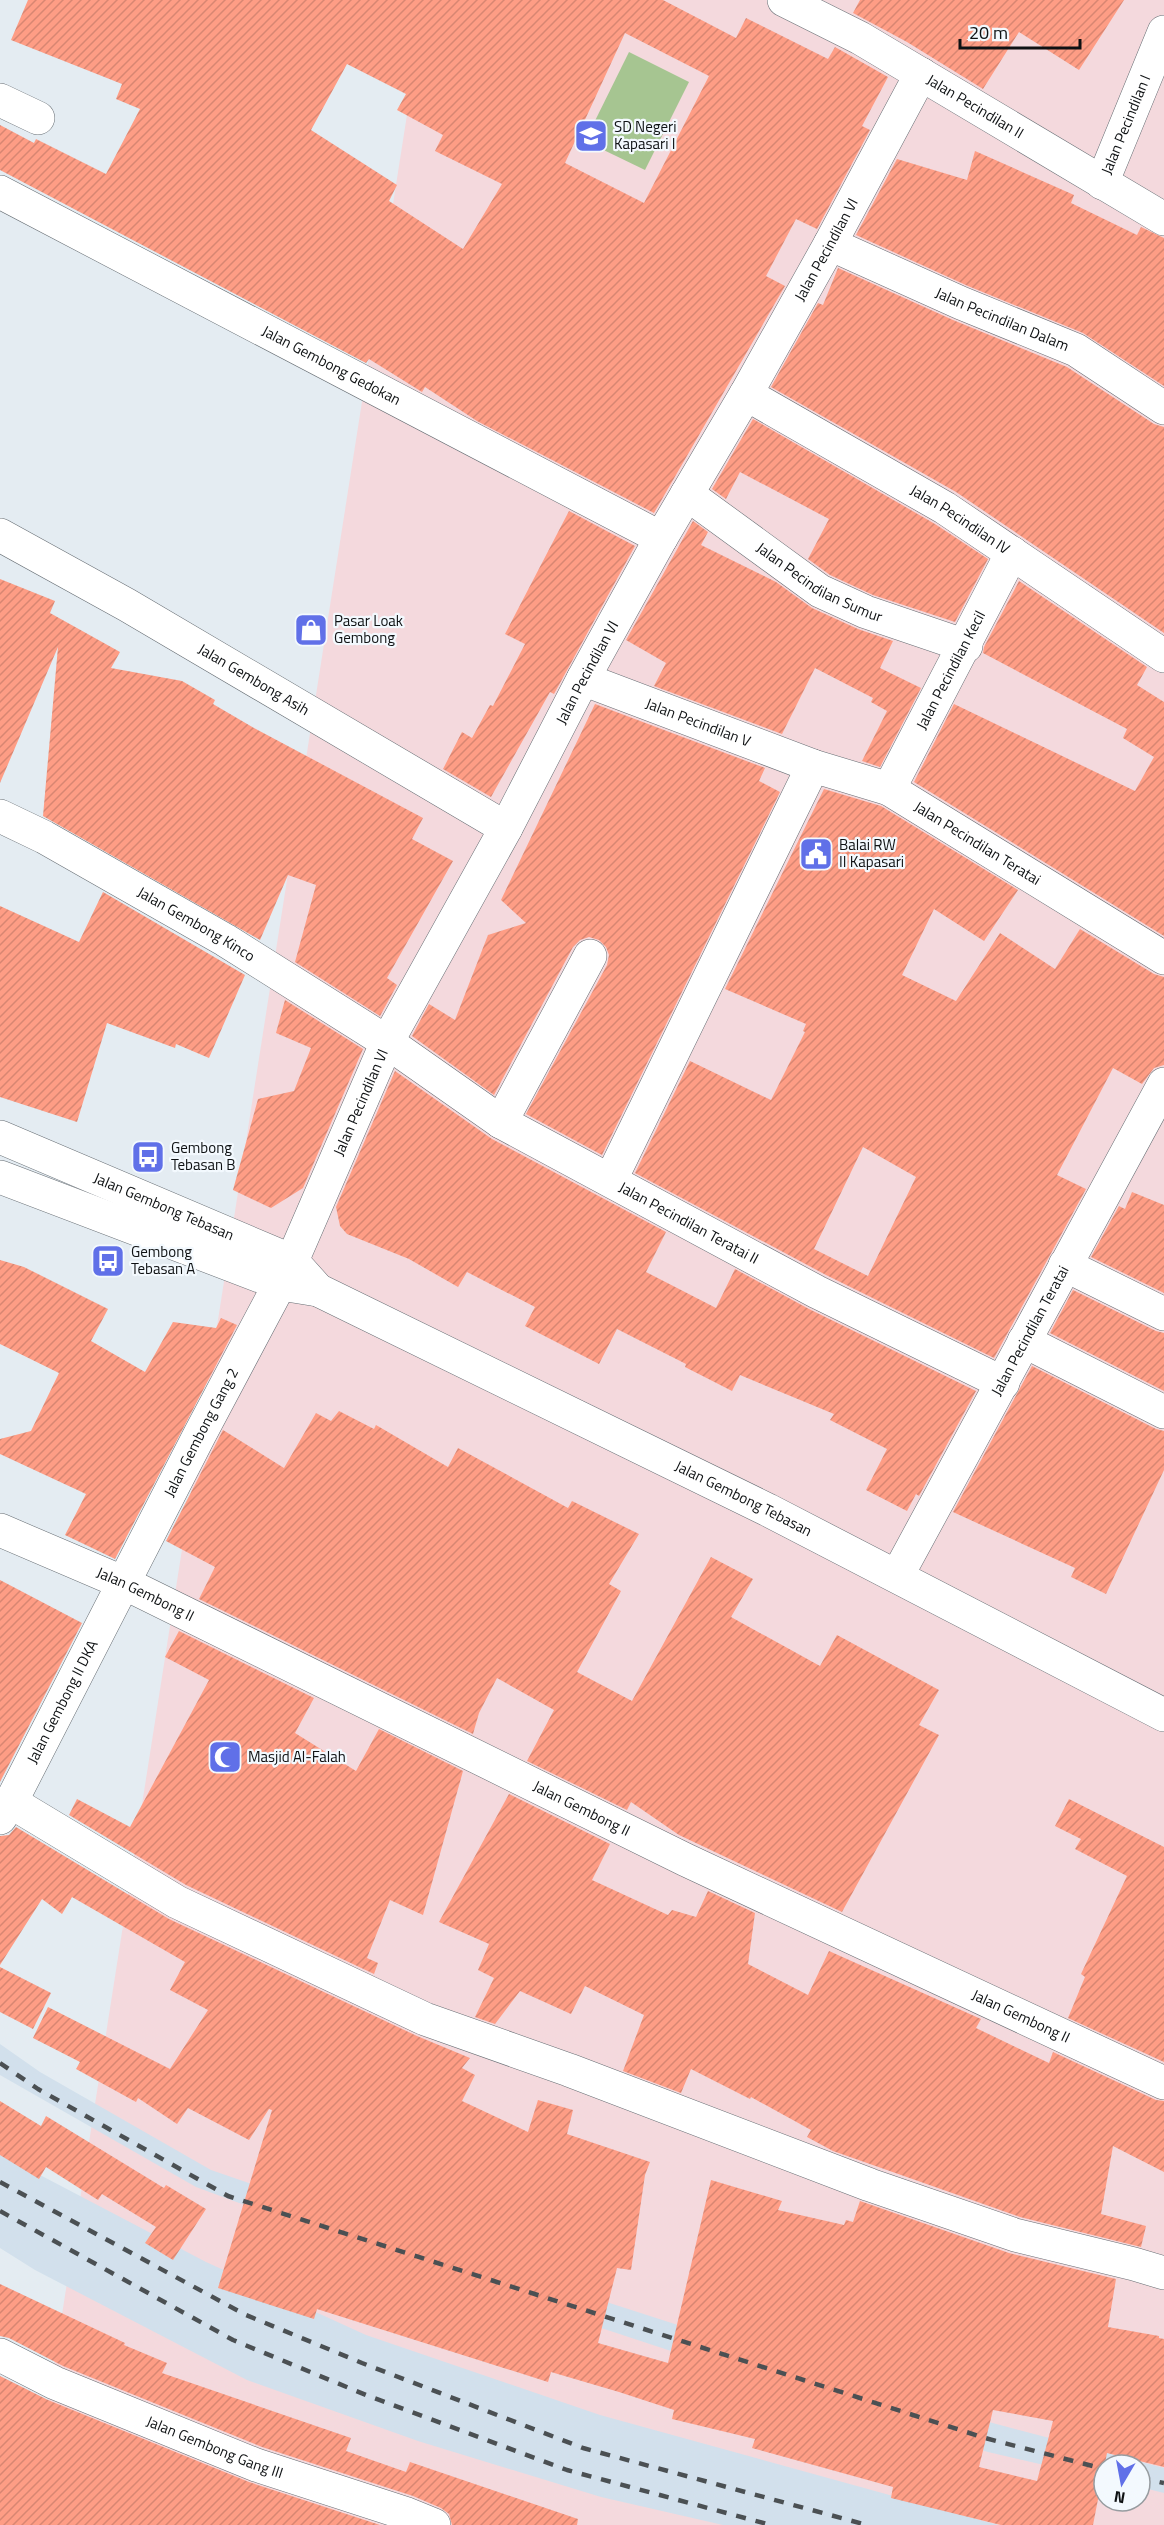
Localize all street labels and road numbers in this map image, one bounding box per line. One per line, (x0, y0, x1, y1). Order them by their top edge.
street label: Jalan Pecindilan II (922, 68, 1028, 144)
street label: Jalan Pecindilan I (1095, 71, 1156, 178)
street label: Jalan Pecindilan VI (788, 194, 864, 305)
street label: Jalan Pecindilan Dalam (932, 281, 1073, 357)
street label: Jalan Gembong Gedokan (258, 319, 405, 411)
street label: Jalan Pecindilan IV (906, 478, 1015, 560)
street label: Jalan Pecindilan Sumur (752, 536, 886, 628)
street label: Jalan Pecindilan Kecil (910, 606, 991, 733)
street label: Jalan Pecindilan VI (550, 616, 624, 728)
street label: Jalan Gembong Asih (194, 637, 314, 721)
street label: Jalan Pecindilan V (642, 692, 754, 753)
street label: Jalan Pecindilan Teratai (910, 795, 1045, 891)
street label: Jalan Gembong Kinco (133, 880, 260, 967)
street label: Jalan Pecindilan VI (327, 1045, 394, 1159)
street label: Jalan Gembong Tebasan (90, 1166, 238, 1246)
street label: Jalan Pecindilan Teratai II (615, 1176, 763, 1270)
street label: Jalan Pecindilan Teratai (985, 1261, 1074, 1400)
street label: Jalan Gembong Gang 2 (158, 1364, 244, 1501)
street label: Jalan Gembong Tebasan (671, 1454, 816, 1542)
street label: Jalan Gembong II (93, 1561, 198, 1627)
street label: Jalan Gembong II DKA (21, 1636, 103, 1768)
street label: Jalan Gembong II (529, 1774, 634, 1842)
street label: Jalan Gembong II (968, 1983, 1074, 2049)
street label: Jalan Gembong Gang III (143, 2409, 286, 2484)

